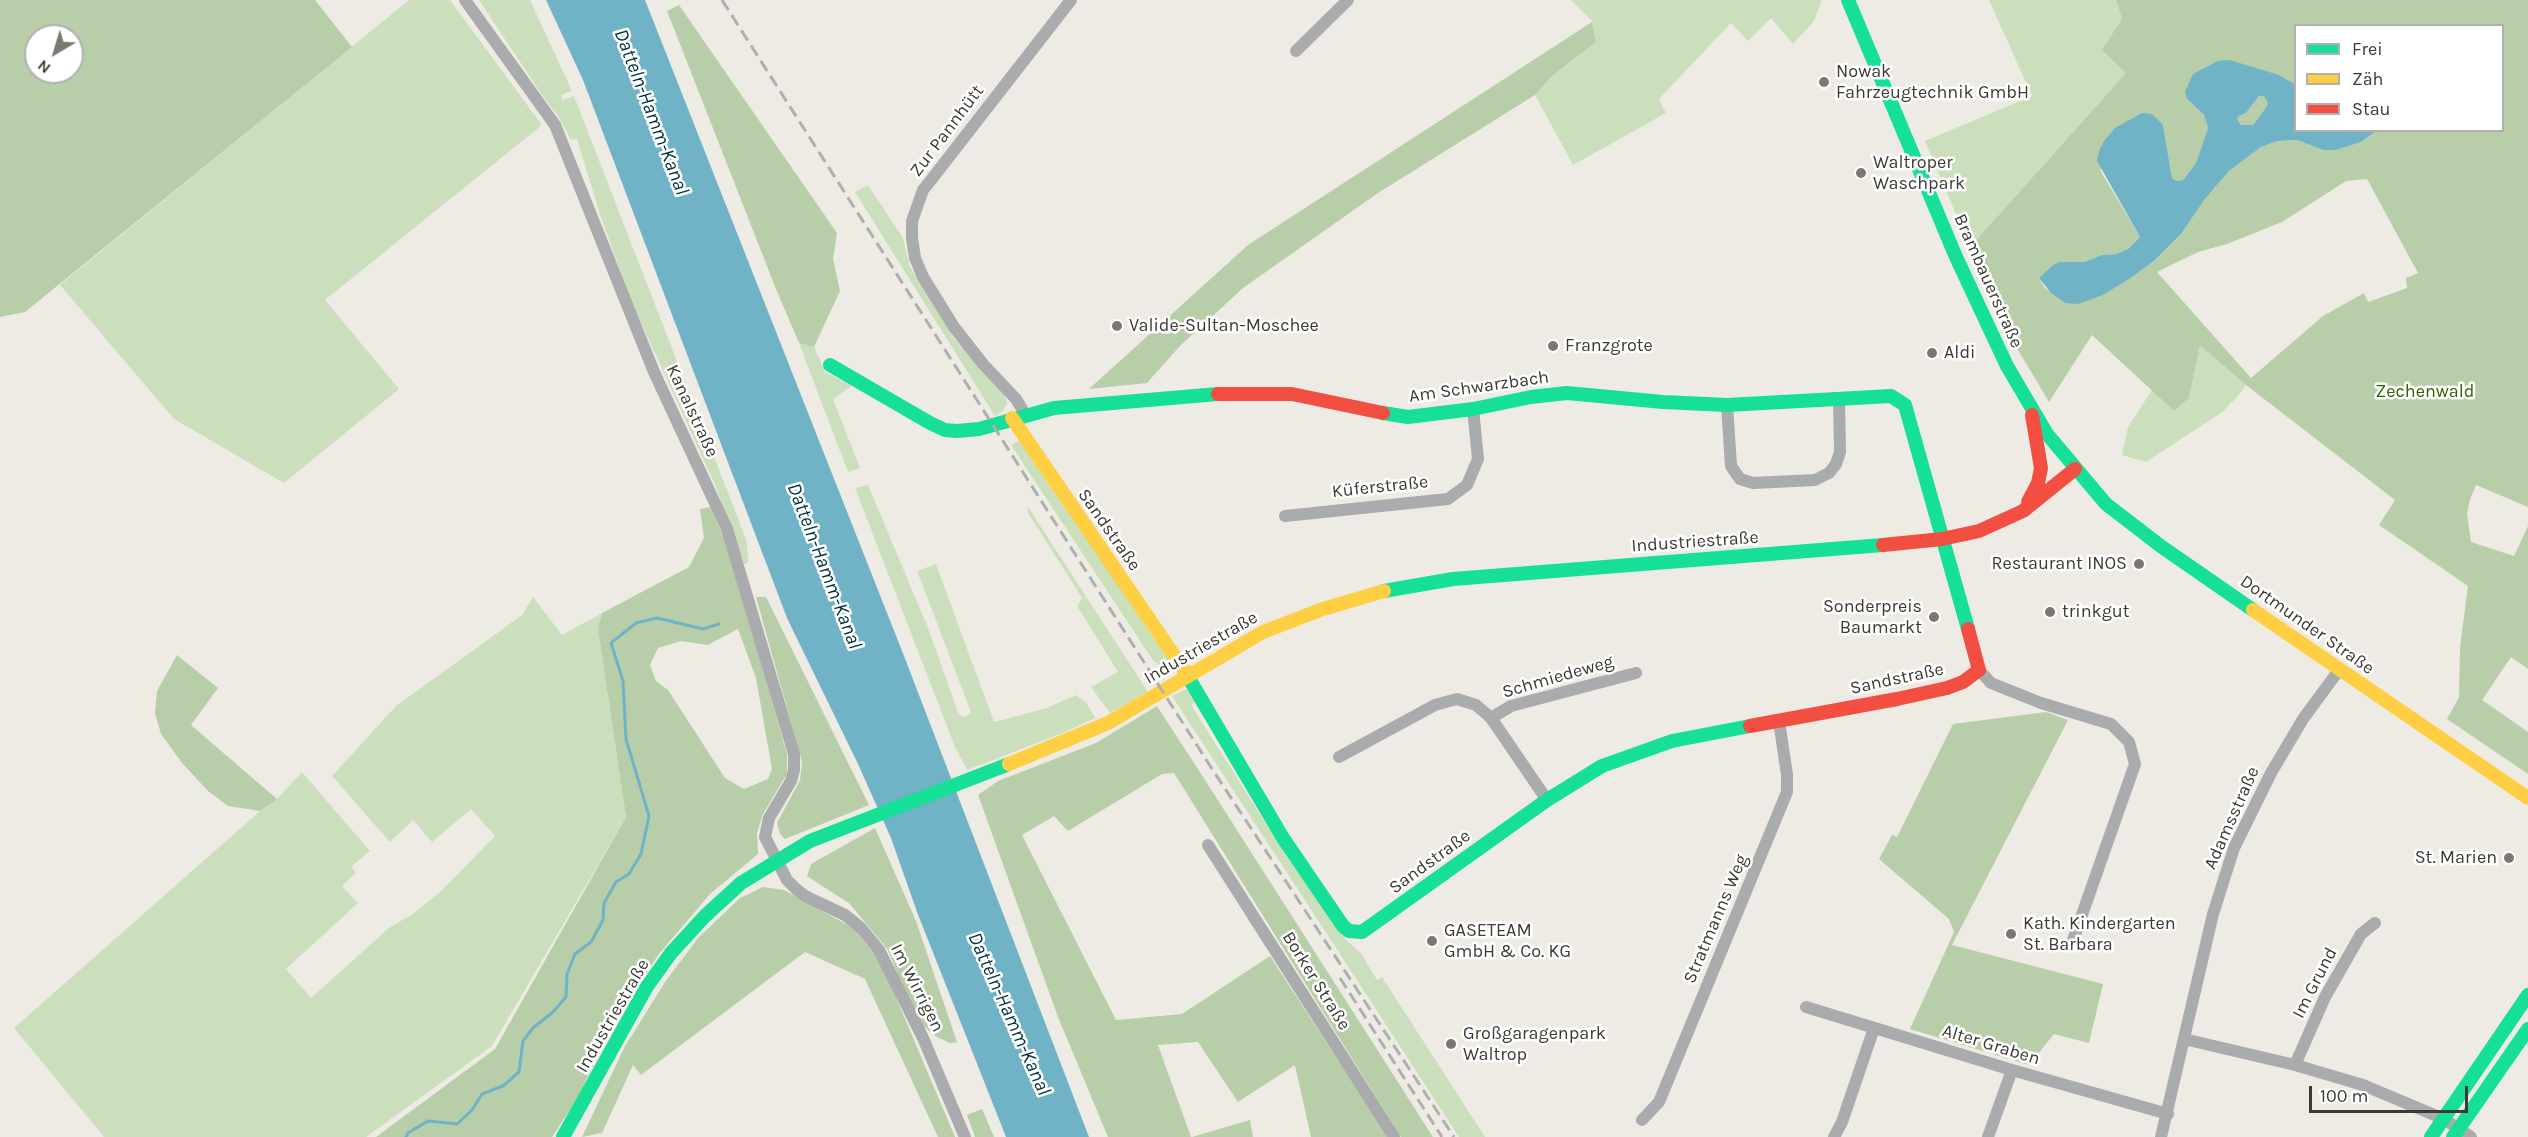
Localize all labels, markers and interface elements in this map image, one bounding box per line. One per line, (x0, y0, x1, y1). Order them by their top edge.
north arrow (24, 24, 84, 84)
legend (2294, 24, 2504, 132)
water label: Datteln-Hamm-Kanal (608, 26, 694, 198)
text: Frei (2352, 38, 2383, 60)
text: N (33, 56, 54, 78)
place label: Nowak Fahrzeugtechnik GmbH (1836, 61, 2029, 104)
text: Zäh (2352, 68, 2383, 90)
marker: Nowak Fahrzeugtechnik GmbH (1817, 75, 1831, 89)
street label: Zur Pannhütt (906, 81, 988, 181)
text: Stau (2352, 98, 2390, 120)
place label: Waltroper Waschpark (1873, 152, 1965, 195)
marker: Waltroper Waschpark (1854, 166, 1868, 180)
street label: Brambauerstraße (1949, 211, 2027, 351)
place label: Valide-Sultan-Moschee (1129, 315, 1319, 337)
marker: Valide-Sultan-Moschee (1110, 319, 1124, 333)
place label: Franzgrote (1565, 335, 1653, 357)
marker: Franzgrote (1546, 339, 1560, 353)
place label: Aldi (1944, 342, 1975, 364)
marker: Aldi (1925, 346, 1939, 360)
street label: Kanalstraße (661, 361, 723, 461)
street label: Am Schwarzbach (1408, 366, 1550, 408)
park label: Zechenwald (2376, 381, 2474, 403)
street label: Küferstraße (1331, 471, 1429, 503)
water label: Datteln-Hamm-Kanal (781, 480, 867, 652)
street label: Sandstraße (1073, 485, 1145, 575)
street label: Industriestraße (1631, 527, 1759, 557)
place label: Restaurant INOS (1992, 553, 2127, 575)
marker: Restaurant INOS (2132, 557, 2146, 571)
street label: Dortmunder Straße (2236, 571, 2378, 679)
place label: Sonderpreis Baumarkt (1823, 596, 1922, 638)
place label: trinkgut (2062, 601, 2129, 623)
marker: trinkgut (2043, 605, 2057, 619)
street label: Industriestraße (1140, 607, 1262, 689)
marker: Sonderpreis Baumarkt (1927, 610, 1941, 624)
street label: Schmiedeweg (1500, 651, 1616, 703)
street label: Sandstraße (1848, 659, 1946, 699)
street label: Adamsstraße (2200, 763, 2264, 873)
street label: Sandstraße (1385, 825, 1475, 899)
place label: St. Marien (2415, 847, 2497, 869)
street label: Stratmanns Weg (1679, 851, 1753, 987)
marker: St. Marien (2502, 851, 2516, 865)
place label: Kath. Kindergarten St. Barbara (2023, 913, 2176, 956)
place label: GASETEAM GmbH & Co. KG (1444, 920, 1571, 962)
marker: Kath. Kindergarten St. Barbara (2004, 927, 2018, 941)
street label: Borker Straße (1277, 928, 1355, 1034)
water label: Datteln-Hamm-Kanal (962, 929, 1056, 1099)
marker: GASETEAM GmbH & Co. KG (1425, 934, 1439, 948)
street label: Im Wirrigen (886, 940, 948, 1036)
street label: Im Grund (2288, 944, 2342, 1022)
street label: Industriestraße (572, 955, 654, 1077)
street label: Alter Graben (1940, 1020, 2042, 1070)
place label: Großgaragenpark Waltrop (1463, 1023, 1606, 1066)
marker: Großgaragenpark Waltrop (1444, 1037, 1458, 1051)
scale bar (2312, 1074, 2471, 1112)
text: 100 m (2320, 1085, 2368, 1107)

